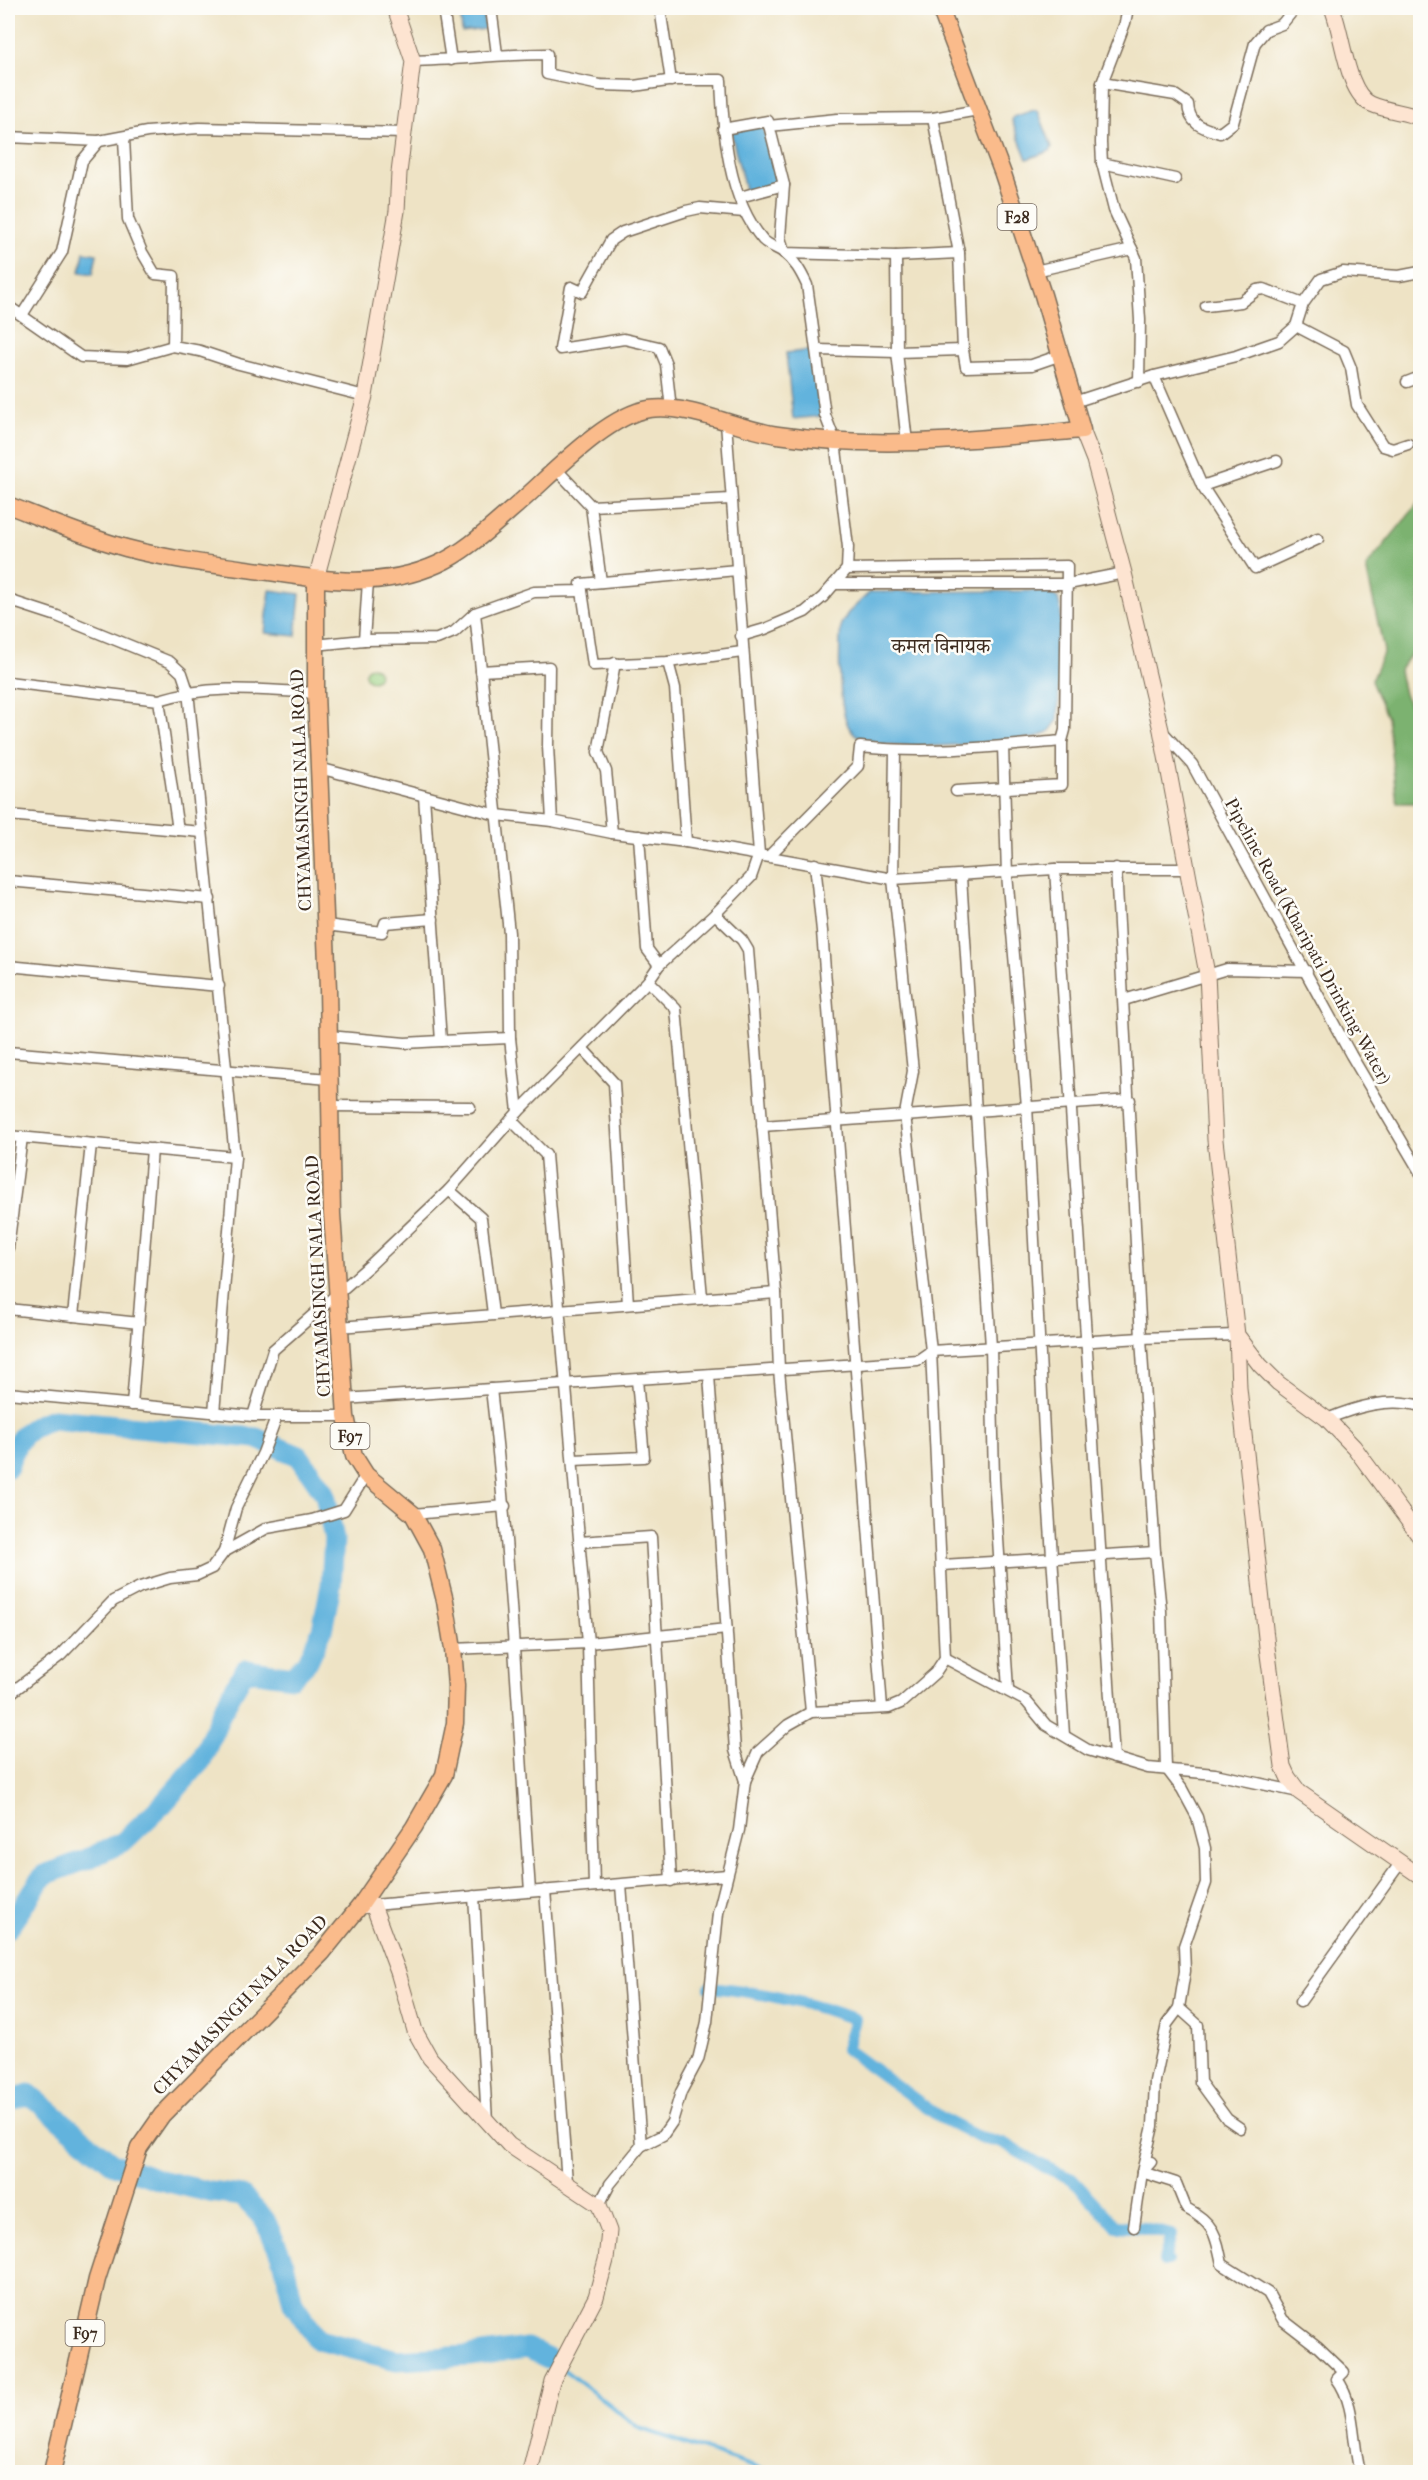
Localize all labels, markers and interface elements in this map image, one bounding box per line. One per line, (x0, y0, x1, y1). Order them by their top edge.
road number: F28 (998, 204, 1036, 230)
district label: कमल विनायक (891, 634, 992, 658)
street label: CHYAMASINGH NALA ROAD (287, 669, 316, 911)
street label: Pipeline Road (Kharipati Drinking Water) (1220, 795, 1395, 1088)
street label: CHYAMASINGH NALA ROAD (302, 1154, 335, 1398)
road number: F97 (330, 1423, 370, 1449)
street label: CHYAMASINGH NALA ROAD (149, 1911, 332, 2100)
road number: F97 (66, 2320, 104, 2346)

